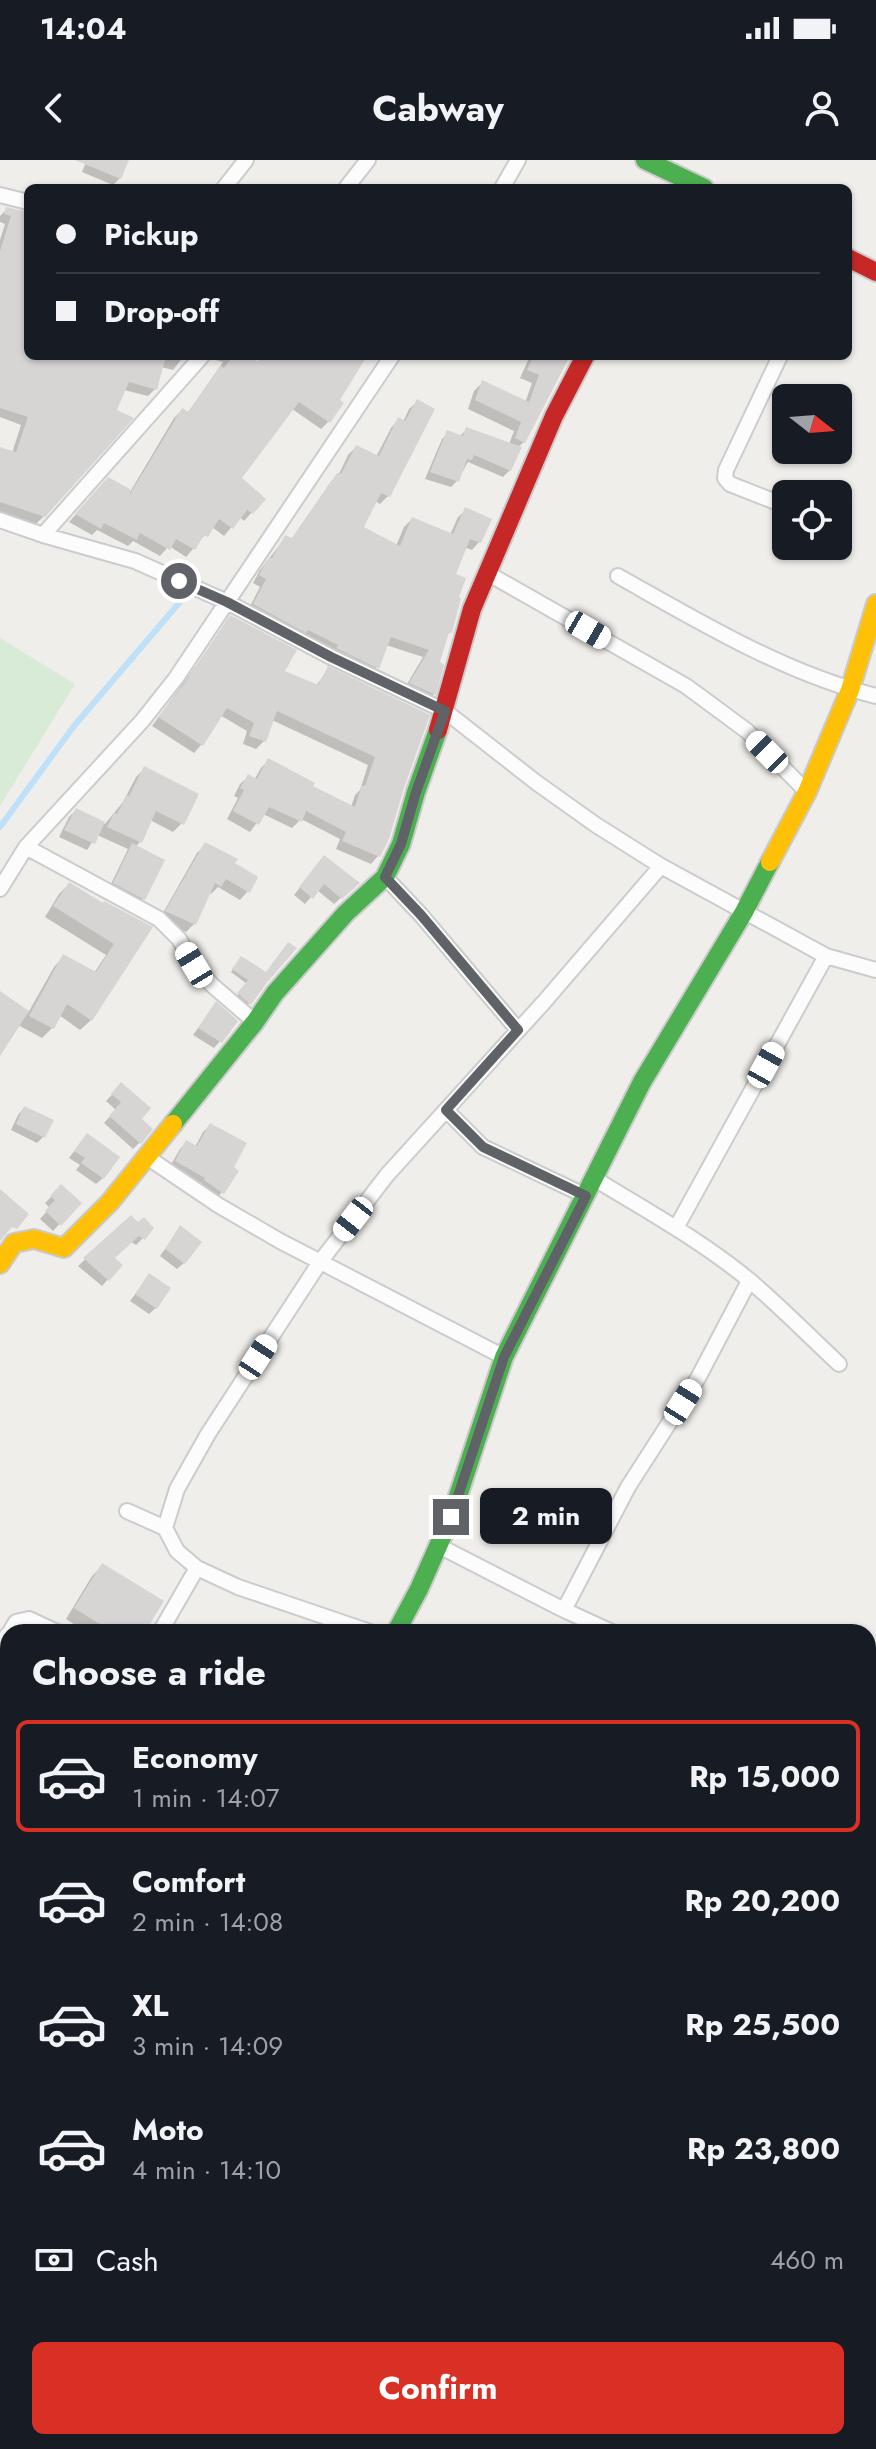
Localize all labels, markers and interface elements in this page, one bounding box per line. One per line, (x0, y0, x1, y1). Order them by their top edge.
text: 14:04 (40, 7, 127, 50)
text: Cabway (372, 82, 504, 134)
icon: back (32, 86, 76, 130)
icon: person (800, 86, 844, 130)
text: Pickup (104, 213, 199, 256)
text: Drop-off (104, 290, 219, 333)
north arrow (772, 384, 852, 464)
map controls (772, 384, 852, 560)
button: locate (772, 480, 852, 560)
route start (161, 563, 197, 599)
car (561, 608, 615, 652)
car (742, 727, 792, 777)
car (171, 938, 217, 992)
car (744, 1038, 788, 1092)
car (329, 1193, 377, 1245)
car (235, 1330, 281, 1384)
car (660, 1375, 706, 1429)
callout: 2 min (479, 1489, 611, 1545)
text: 2 min (512, 1497, 580, 1535)
route end (433, 1499, 469, 1535)
text: Choose a ride (32, 1646, 266, 1698)
text: Economy (132, 1736, 258, 1779)
icon: car (36, 1740, 108, 1812)
text: Rp 15,000 (689, 1755, 840, 1798)
text: 1 min · 14:07 (132, 1779, 280, 1817)
text: Comfort (132, 1860, 245, 1903)
icon: car (36, 1864, 108, 1936)
text: Rp 20,200 (684, 1879, 840, 1922)
text: 2 min · 14:08 (132, 1903, 283, 1941)
text: XL (132, 1984, 168, 2027)
icon: car (36, 1988, 108, 2060)
text: Rp 25,500 (685, 2003, 840, 2046)
text: 3 min · 14:09 (132, 2027, 283, 2065)
text: Moto (132, 2108, 204, 2151)
icon: car (36, 2112, 108, 2184)
text: Rp 23,800 (687, 2127, 840, 2170)
text: 4 min · 14:10 (132, 2151, 281, 2189)
icon: cash (32, 2238, 76, 2282)
text: Cash (96, 2239, 159, 2282)
text: 460 m (770, 2241, 844, 2279)
button: Confirm (32, 2342, 844, 2434)

